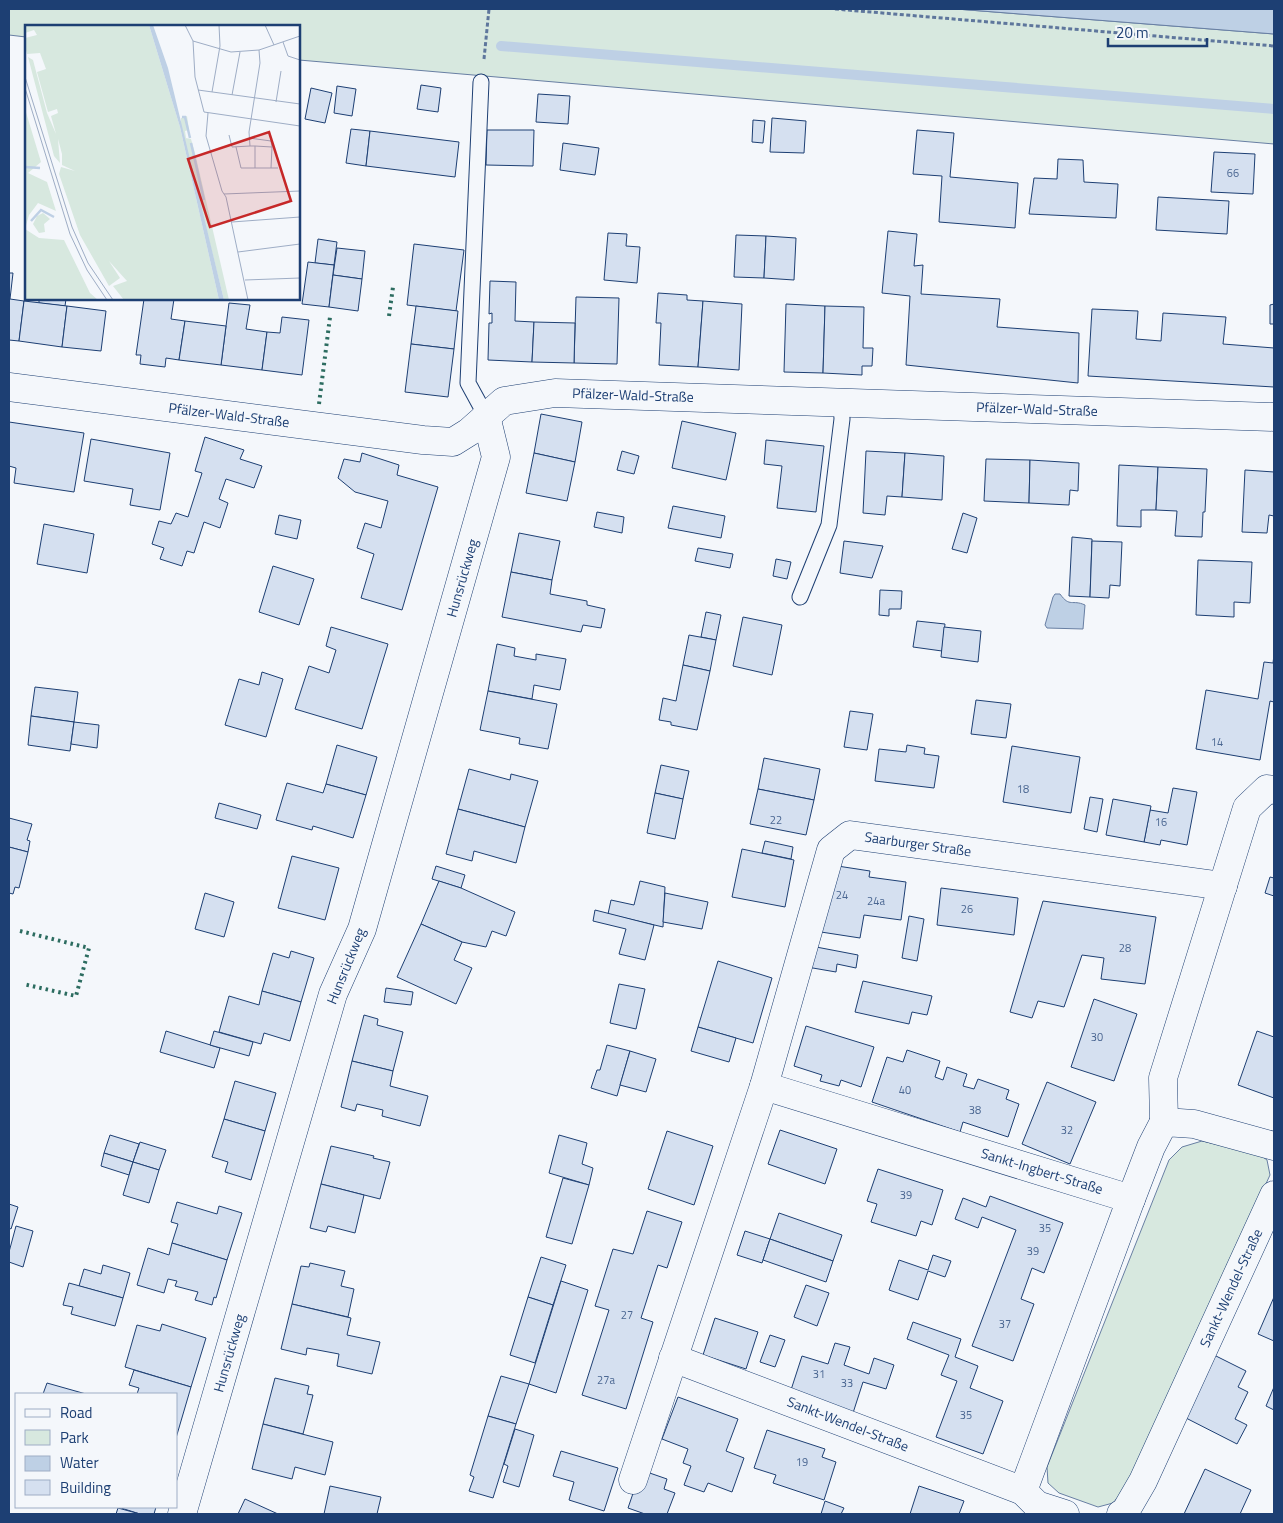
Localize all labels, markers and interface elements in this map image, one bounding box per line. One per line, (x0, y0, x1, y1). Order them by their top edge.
scale bar (1108, 15, 1207, 47)
text: 20 m (1116, 21, 1149, 44)
inset map (25, 25, 300, 300)
house number: 66 (1227, 165, 1239, 181)
street label: Pfälzer-Wald-Straße (572, 382, 694, 407)
street label: Pfälzer-Wald-Straße (976, 396, 1098, 421)
street label: Pfälzer-Wald-Straße (167, 397, 291, 432)
street label: Hunsrückweg (440, 536, 483, 620)
house number: 14 (1211, 734, 1223, 750)
house number: 18 (1017, 781, 1029, 797)
house number: 22 (770, 812, 782, 828)
house number: 16 (1155, 814, 1167, 830)
street label: Saarburger Straße (863, 826, 973, 861)
house number: 24 (836, 887, 848, 903)
house number: 24a (867, 893, 885, 909)
house number: 26 (961, 901, 973, 917)
street label: Hunsrückweg (321, 924, 370, 1007)
house number: 28 (1119, 940, 1131, 956)
house number: 30 (1091, 1029, 1103, 1045)
house number: 40 (899, 1082, 911, 1098)
house number: 38 (969, 1102, 981, 1118)
house number: 32 (1061, 1122, 1073, 1138)
street label: Sankt-Ingbert-Straße (979, 1142, 1106, 1199)
house number: 39 (900, 1187, 912, 1203)
house number: 35 (1039, 1220, 1051, 1236)
street label: Sankt-Wendel-Straße (1194, 1225, 1267, 1351)
house number: 39 (1027, 1243, 1039, 1259)
house number: 27 (621, 1307, 633, 1323)
street label: Hunsrückweg (207, 1311, 250, 1395)
house number: 37 (999, 1316, 1011, 1332)
house number: 31 (813, 1366, 825, 1382)
house number: 27a (597, 1372, 615, 1388)
house number: 33 (841, 1375, 853, 1391)
street label: Sankt-Wendel-Straße (784, 1391, 912, 1456)
legend (15, 1393, 178, 1508)
text: Road (60, 1401, 92, 1424)
house number: 35 (960, 1407, 972, 1423)
text: Park (60, 1426, 89, 1449)
text: Water (60, 1451, 99, 1474)
house number: 19 (796, 1454, 808, 1470)
text: Building (60, 1476, 111, 1499)

